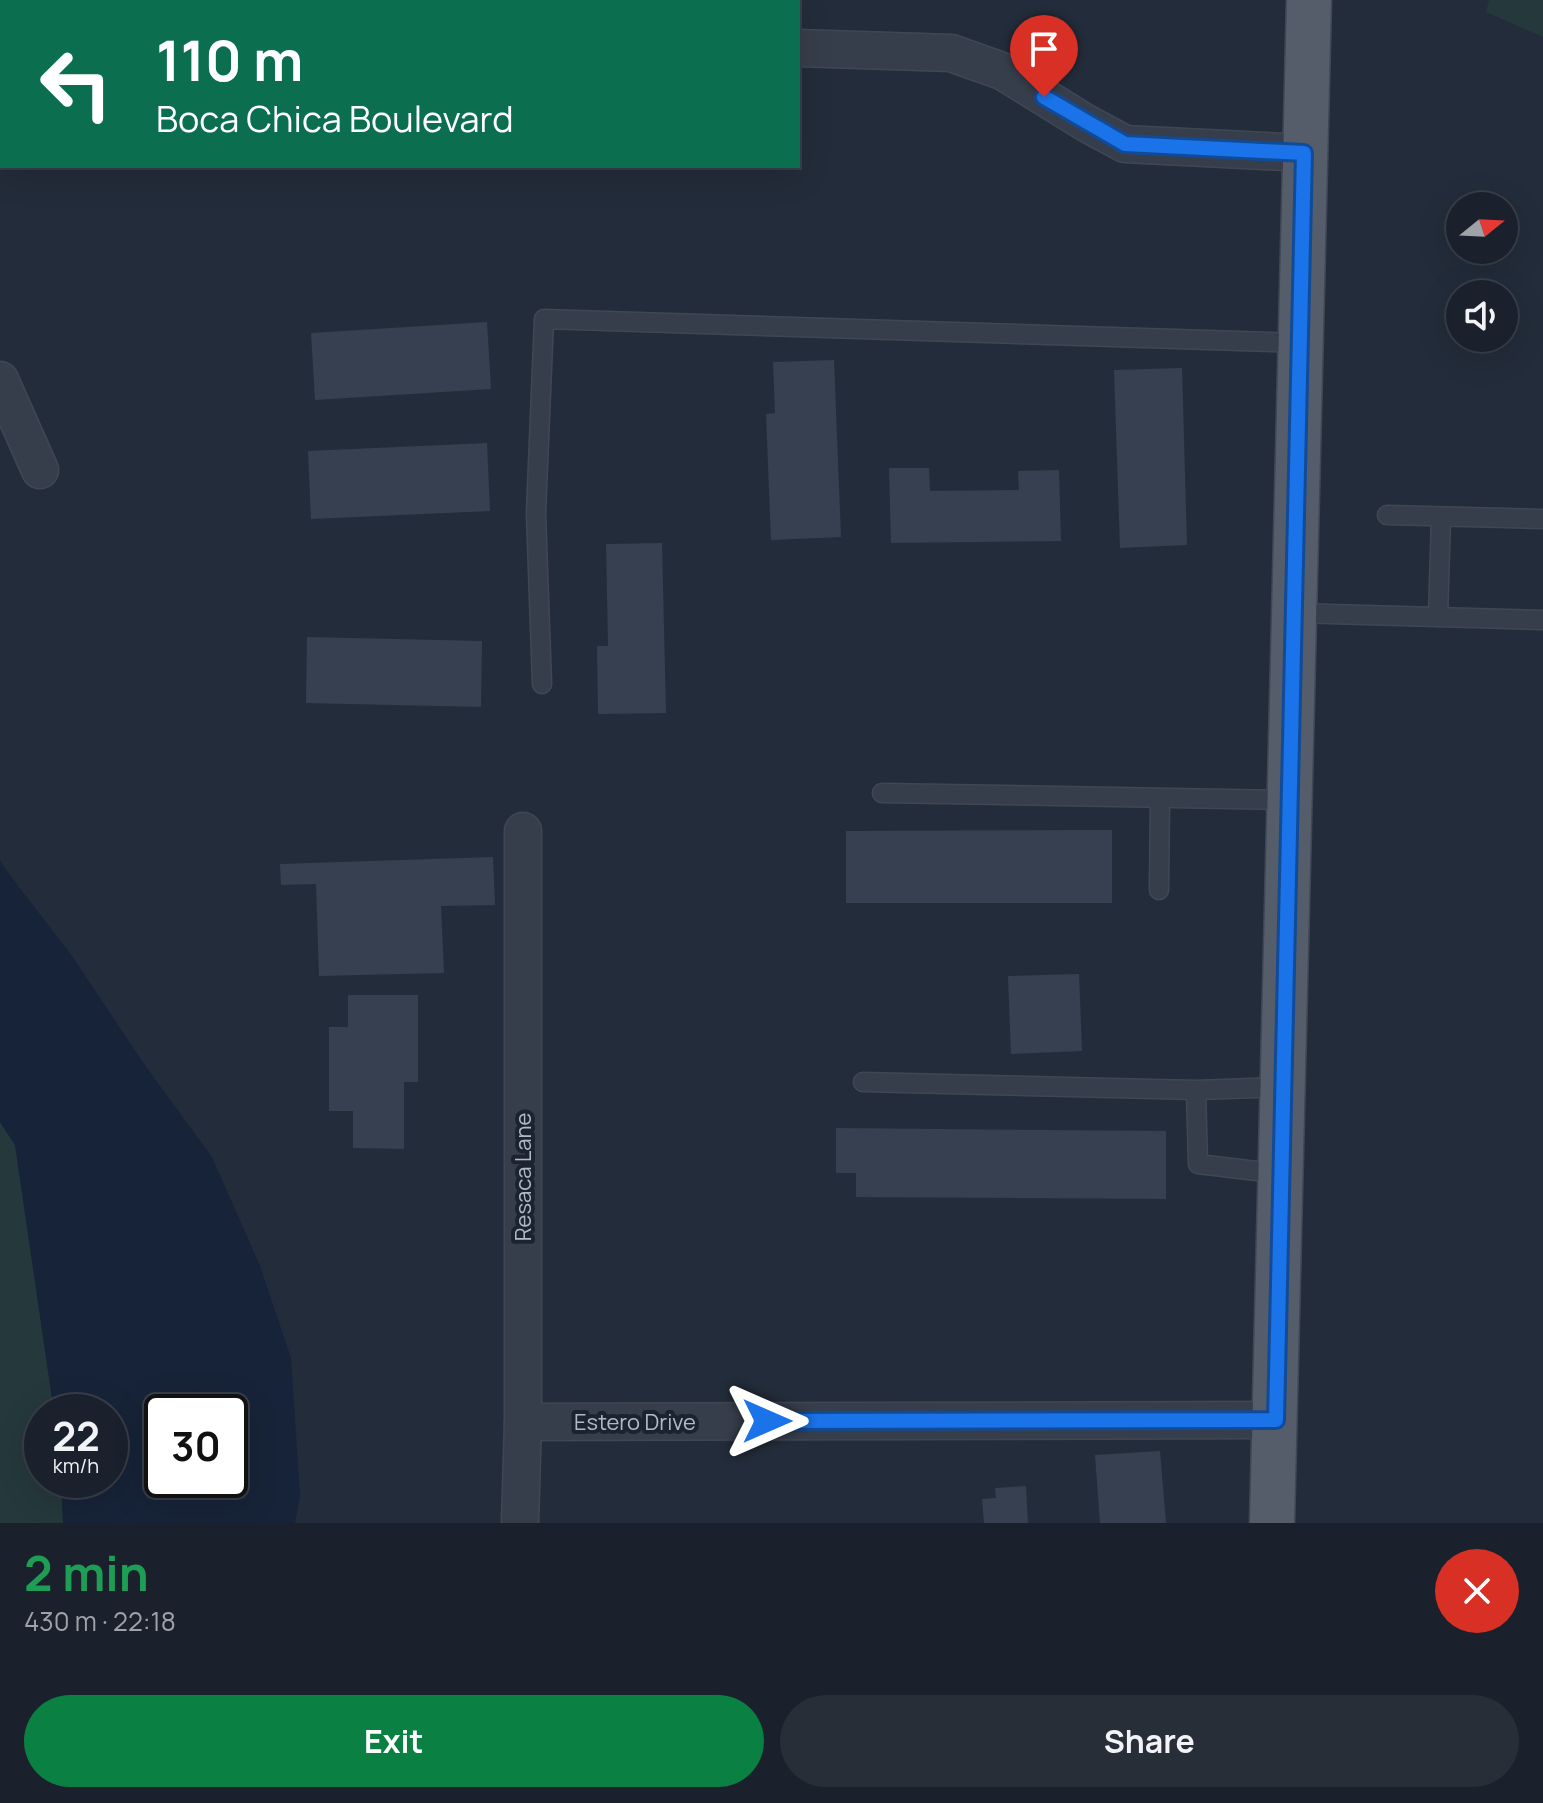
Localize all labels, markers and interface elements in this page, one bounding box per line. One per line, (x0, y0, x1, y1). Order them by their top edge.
pin (1010, 15, 1078, 97)
text: 110 m (156, 21, 303, 98)
icon: arrive (1022, 27, 1066, 71)
icon: left (24, 32, 128, 136)
text: Boca Chica Boulevard (156, 94, 514, 143)
north arrow (1446, 192, 1518, 264)
map controls (1446, 192, 1518, 352)
button: sound (1446, 280, 1518, 352)
street label: Resaca Lane (508, 1113, 538, 1241)
position arrow (725, 1379, 809, 1463)
speed limit sign: 30 (144, 1394, 248, 1498)
street label: Estero Drive (574, 1407, 696, 1437)
text: 22 (52, 1408, 100, 1463)
text: km/h (53, 1452, 99, 1479)
text: 2 min (24, 1540, 149, 1605)
button: close (1435, 1549, 1519, 1633)
text: 430 m · 22:18 (24, 1603, 176, 1639)
button: Exit (24, 1695, 764, 1787)
button: Share (780, 1695, 1519, 1787)

